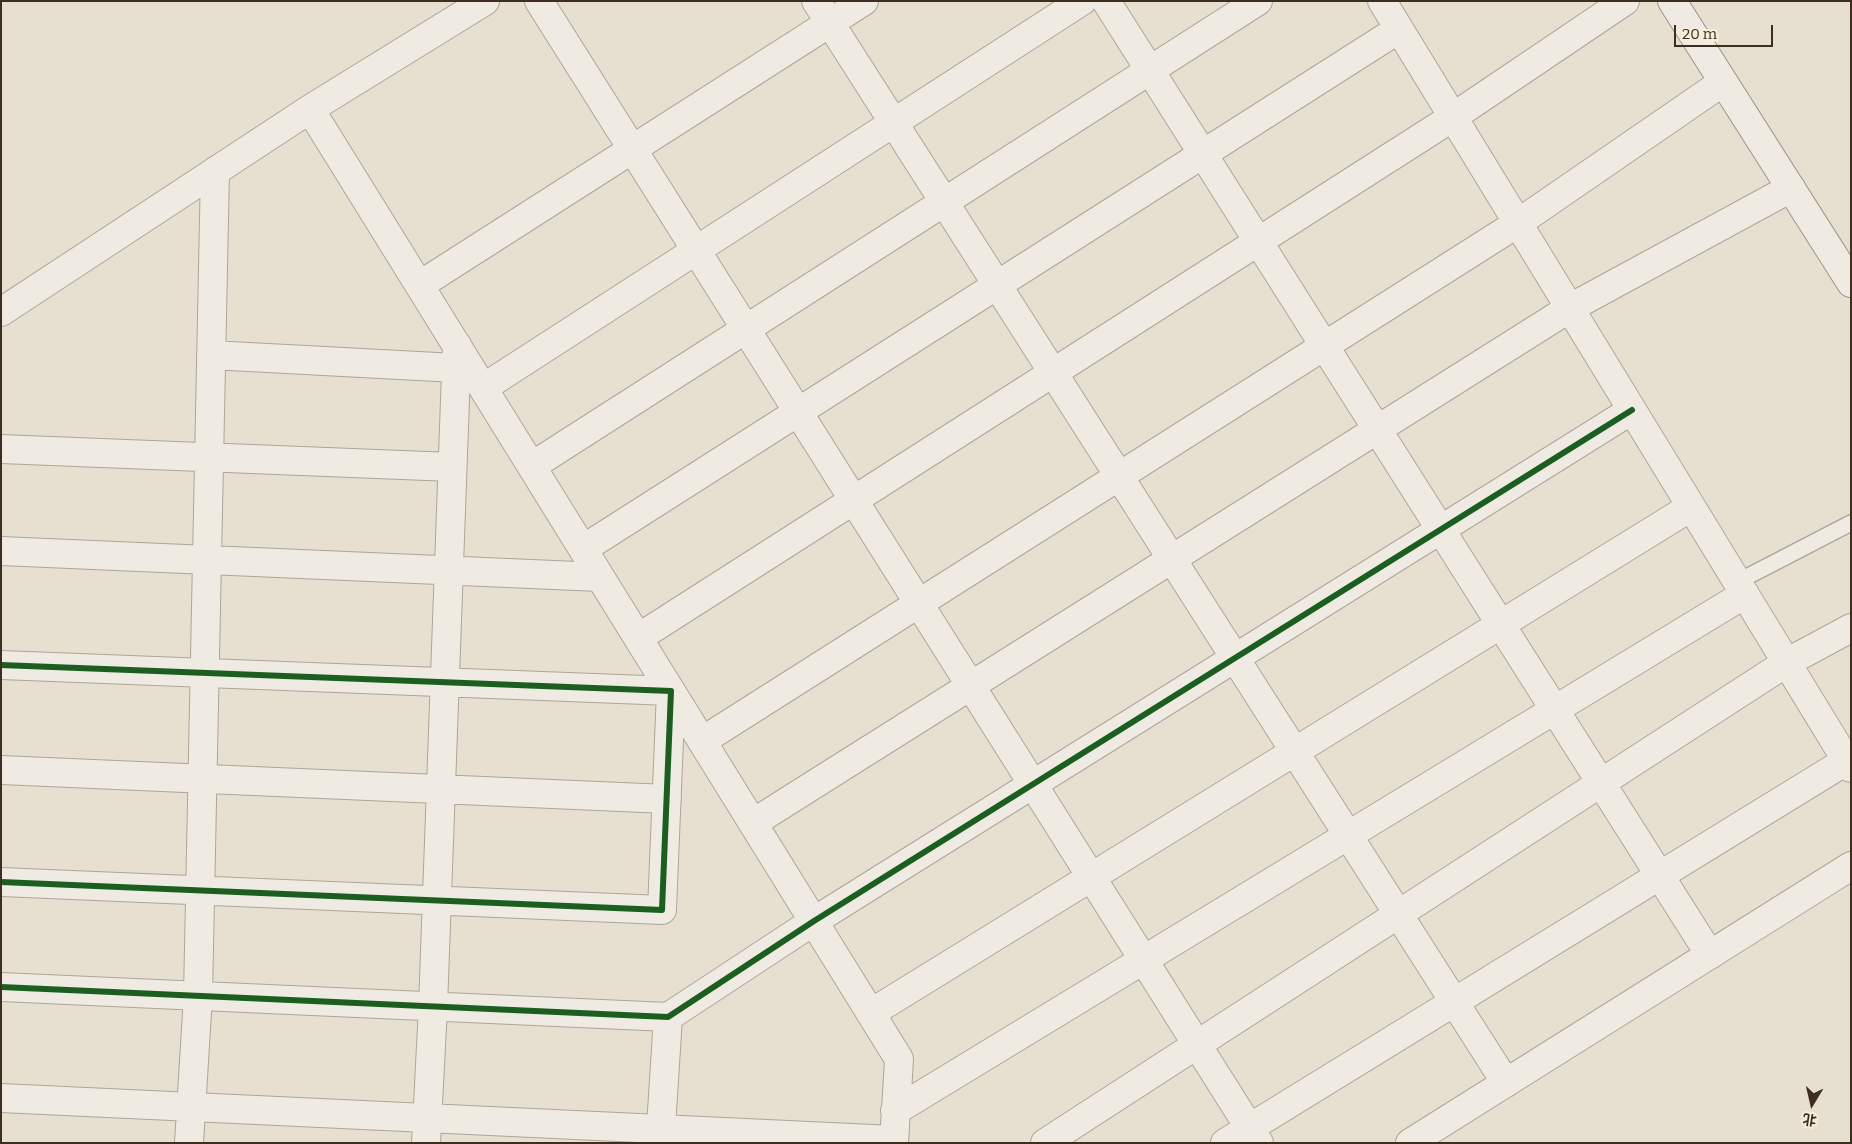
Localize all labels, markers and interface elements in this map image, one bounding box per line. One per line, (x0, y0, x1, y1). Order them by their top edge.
scale bar (1677, 15, 1776, 47)
text: 20 m (1682, 25, 1717, 43)
north arrow (1787, 1079, 1837, 1129)
text: 北 (1801, 1110, 1818, 1129)

